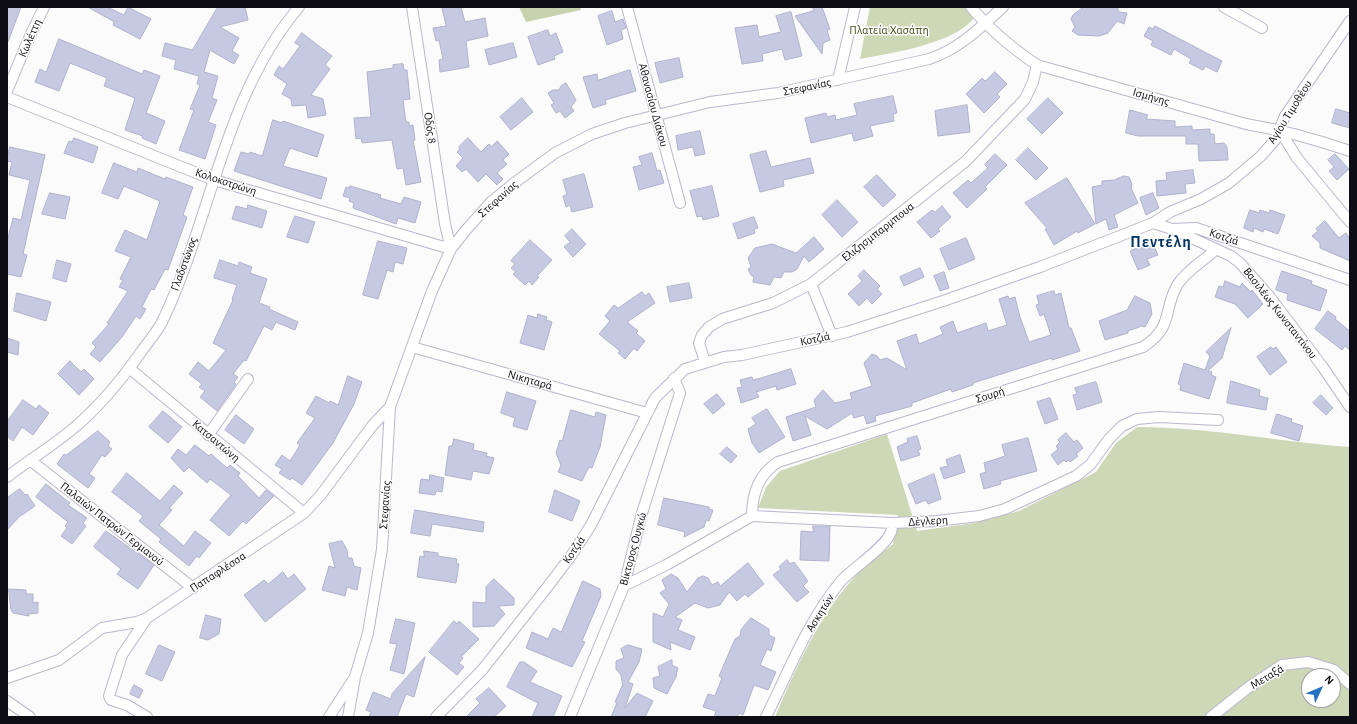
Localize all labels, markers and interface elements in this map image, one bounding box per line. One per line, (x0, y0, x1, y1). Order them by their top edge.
street label: Κωλέττη (15, 17, 45, 59)
park label: Πλατεία Χασάπη (849, 23, 929, 37)
street label: Αθανασίου Διάκου (635, 62, 671, 148)
street label: Στεφανίας (782, 75, 832, 99)
street label: Αγίου Τιμοθέου (1265, 77, 1315, 147)
street label: Ισμήνης (1131, 85, 1171, 109)
street label: Οδός 8 (420, 111, 440, 145)
street label: Κολοκοτρώνη (193, 165, 259, 199)
street label: Στεφανίας (475, 177, 521, 221)
street label: Ελιζησμπαρμπουα (839, 199, 917, 265)
street label: Κοτζιά (1207, 225, 1241, 249)
district label: Πεντέλη (1130, 232, 1192, 252)
street label: Γλαδστώνος (168, 235, 200, 293)
street label: Βασιλέως Κωνσταντίνου (1240, 264, 1320, 362)
street label: Κοτζιά (799, 329, 831, 349)
street label: Νικηταρά (506, 367, 554, 393)
street label: Σουρή (974, 384, 1006, 406)
street label: Κατσαντώνη (189, 417, 243, 465)
street label: Παλαιών Πατρών Γερμανού (57, 479, 167, 569)
street label: Στεφανίας (376, 480, 394, 530)
street label: Βίκτορος Ουγκώ (616, 511, 650, 587)
street label: Δέγλερη (908, 512, 948, 530)
street label: Κοτζιά (560, 533, 588, 567)
street label: Παπαφλέσσα (187, 549, 249, 595)
street label: Ασκητών (803, 591, 837, 635)
street label: Μεταξά (1248, 661, 1286, 693)
north arrow (1301, 668, 1341, 708)
text: N (1323, 673, 1336, 687)

